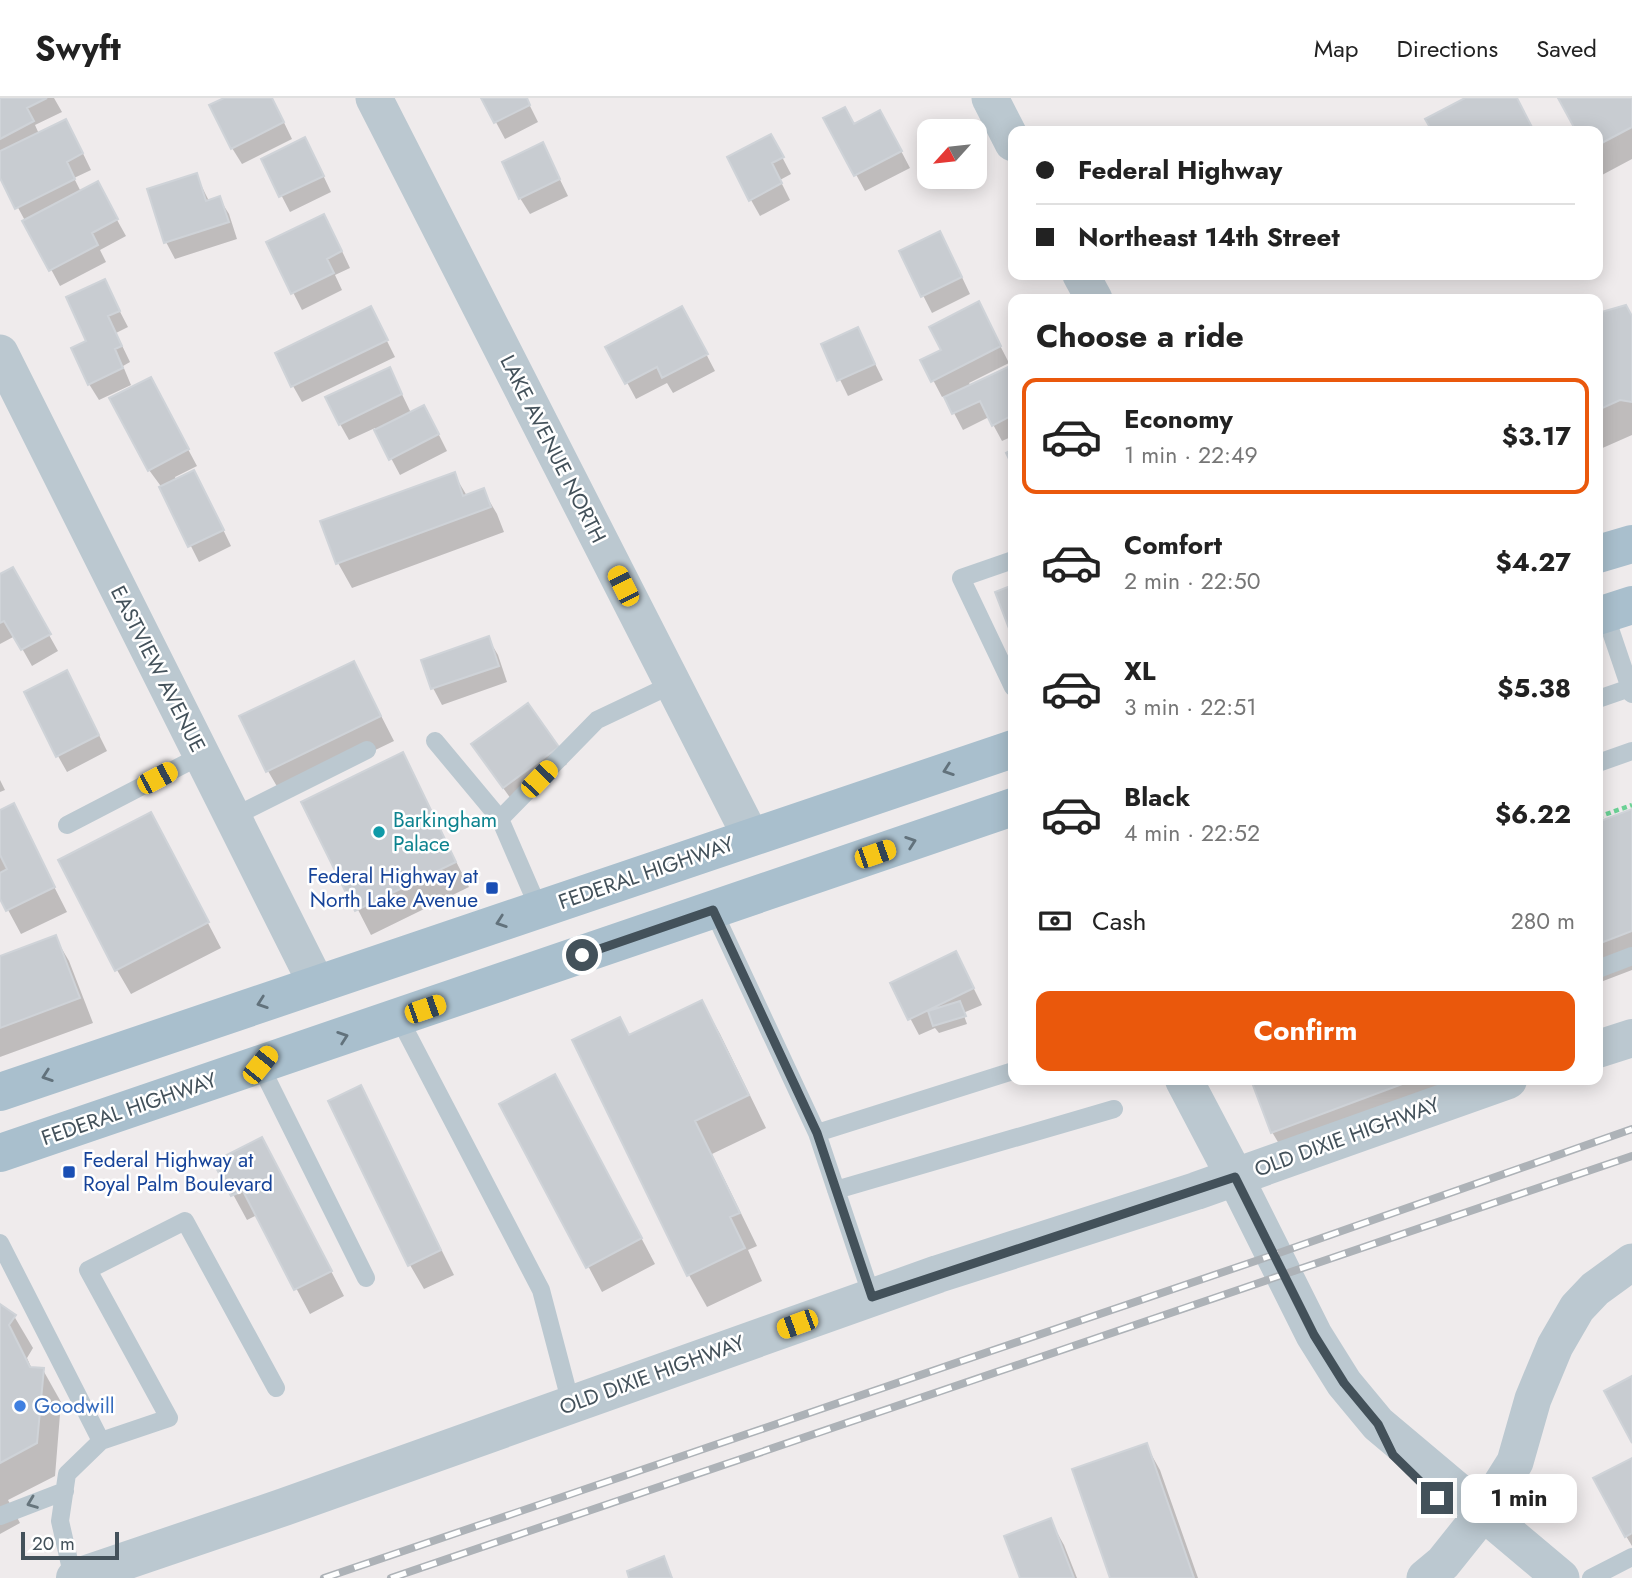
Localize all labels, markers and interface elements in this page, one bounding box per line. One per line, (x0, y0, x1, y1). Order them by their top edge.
text: Swyft (35, 25, 121, 72)
text: Map (1314, 31, 1359, 66)
text: Directions (1397, 31, 1498, 66)
text: Saved (1536, 31, 1597, 66)
north arrow (917, 119, 987, 189)
map controls (917, 119, 987, 189)
text: Federal Highway (1078, 151, 1282, 189)
text: Northeast 14th Street (1078, 218, 1340, 256)
text: Choose a ride (1036, 313, 1244, 359)
street label: LAKE AVENUE NORTH (493, 350, 613, 548)
text: Economy (1124, 400, 1233, 438)
icon: car (1040, 405, 1103, 468)
text: $3.17 (1502, 417, 1571, 455)
text: 1 min · 22:49 (1124, 438, 1258, 472)
text: Comfort (1124, 526, 1222, 564)
icon: car (1040, 531, 1103, 594)
text: $4.27 (1496, 543, 1571, 581)
car (605, 563, 642, 609)
text: 2 min · 22:50 (1124, 564, 1261, 598)
street label: EASTVIEW AVENUE (103, 581, 213, 757)
text: XL (1124, 652, 1156, 690)
icon: car (1040, 657, 1103, 720)
text: $5.38 (1497, 669, 1571, 707)
text: 3 min · 22:51 (1124, 690, 1257, 724)
car (517, 757, 562, 801)
car (134, 759, 181, 797)
one-way arrow (943, 762, 955, 776)
text: Black (1124, 778, 1190, 816)
icon: car (1040, 783, 1103, 846)
text: $6.22 (1495, 795, 1571, 833)
place label: Barkingham Palace (393, 805, 497, 859)
text: 4 min · 22:52 (1124, 816, 1260, 850)
marker: Barkingham Palace (371, 824, 387, 840)
street label: FEDERAL HIGHWAY (554, 829, 738, 917)
one-way arrow (905, 836, 917, 850)
car (852, 837, 899, 871)
place label: Federal Highway at North Lake Avenue (308, 861, 478, 915)
marker: Federal Highway at North Lake Avenue (484, 880, 500, 896)
icon: cash (1036, 902, 1074, 940)
text: Cash (1092, 902, 1146, 940)
text: 280 m (1511, 904, 1575, 938)
one-way arrow (495, 914, 508, 928)
route start (566, 939, 598, 971)
button: Confirm (1036, 991, 1575, 1071)
car (402, 992, 449, 1026)
one-way arrow (257, 995, 269, 1010)
one-way arrow (336, 1031, 349, 1045)
car (239, 1042, 282, 1088)
street label: FEDERAL HIGHWAY (37, 1065, 221, 1153)
one-way arrow (41, 1068, 53, 1083)
street label: OLD DIXIE HIGHWAY (1250, 1089, 1444, 1184)
place label: Federal Highway at Royal Palm Boulevard (83, 1145, 273, 1199)
marker: Federal Highway at Royal Palm Boulevard (61, 1164, 77, 1180)
car (774, 1307, 821, 1341)
street label: OLD DIXIE HIGHWAY (555, 1327, 749, 1422)
place label: Goodwill (34, 1391, 115, 1421)
marker: Goodwill (12, 1398, 28, 1414)
callout: 1 min (1462, 1474, 1577, 1522)
text: 1 min (1490, 1481, 1548, 1515)
route end (1421, 1482, 1453, 1514)
one-way arrow (27, 1495, 39, 1509)
scale bar (21, 1529, 119, 1561)
text: 20 m (32, 1530, 75, 1557)

